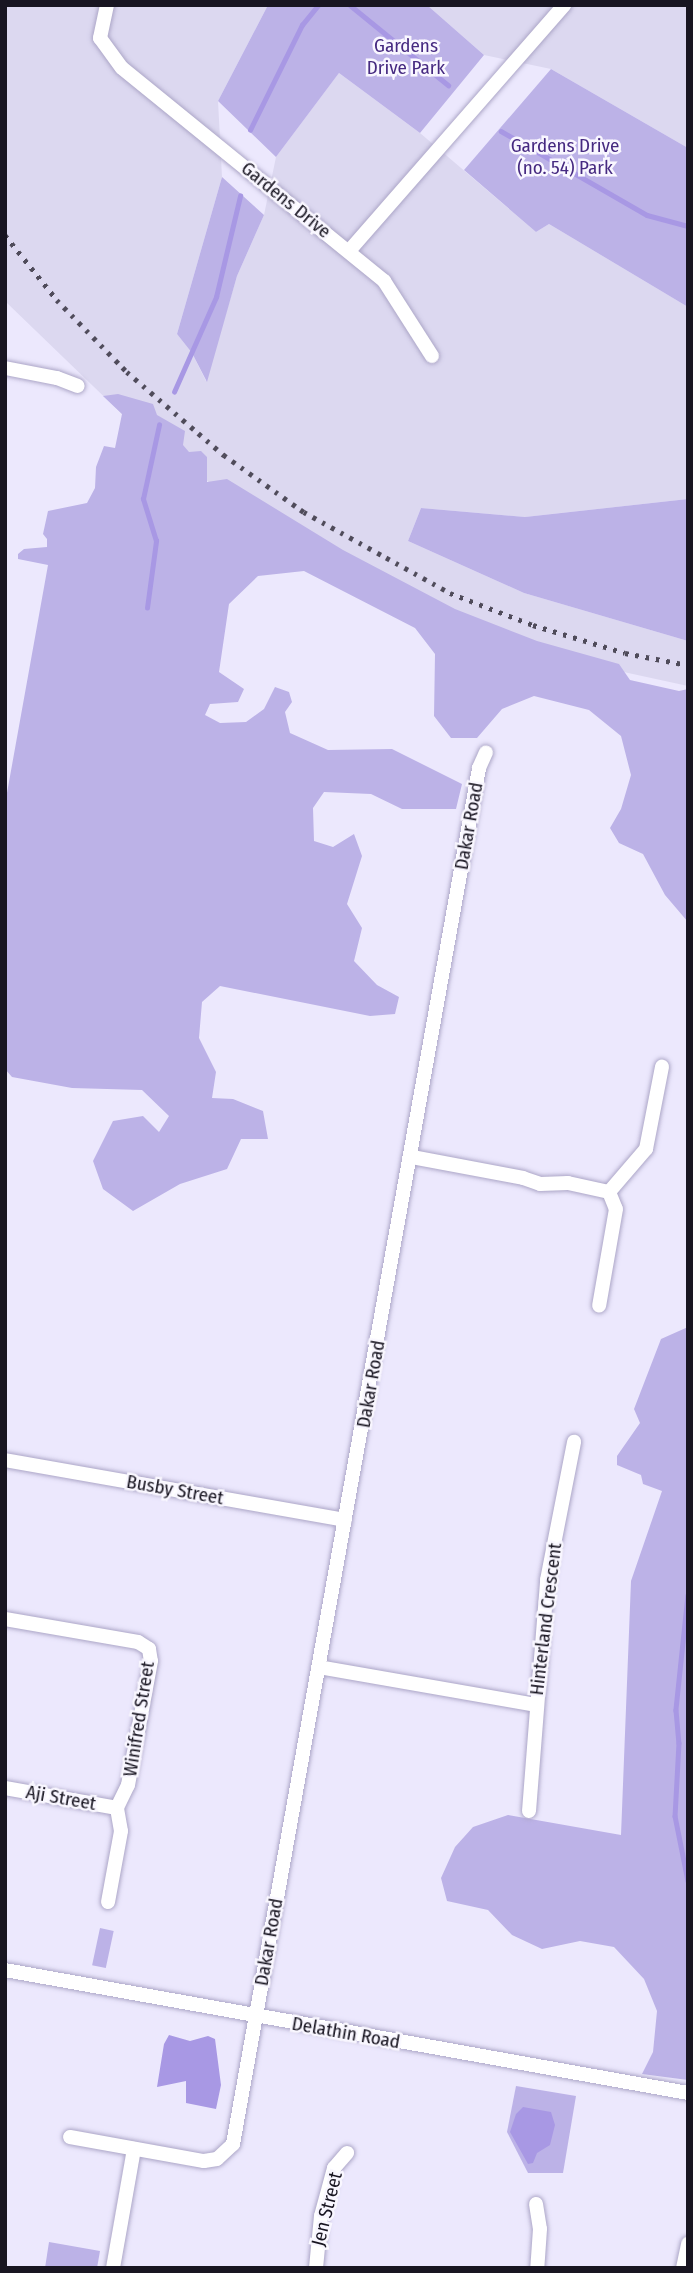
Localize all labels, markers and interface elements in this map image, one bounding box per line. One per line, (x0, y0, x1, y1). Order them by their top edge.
park label: Gardens Drive Park (367, 35, 445, 79)
park label: Gardens Drive (no. 54) Park (511, 135, 619, 179)
street label: Gardens Drive (237, 157, 335, 243)
street label: Dakar Road (450, 780, 488, 872)
street label: Dakar Road (352, 1338, 390, 1430)
street label: Busby Street (125, 1470, 225, 1510)
street label: Hinterland Crescent (525, 1541, 567, 1697)
street label: Winifred Street (119, 1660, 159, 1778)
street label: Aji Street (24, 1781, 98, 1815)
street label: Dakar Road (250, 1896, 288, 1988)
street label: Delathin Road (290, 2012, 402, 2054)
street label: Jen Street (307, 2169, 347, 2249)

